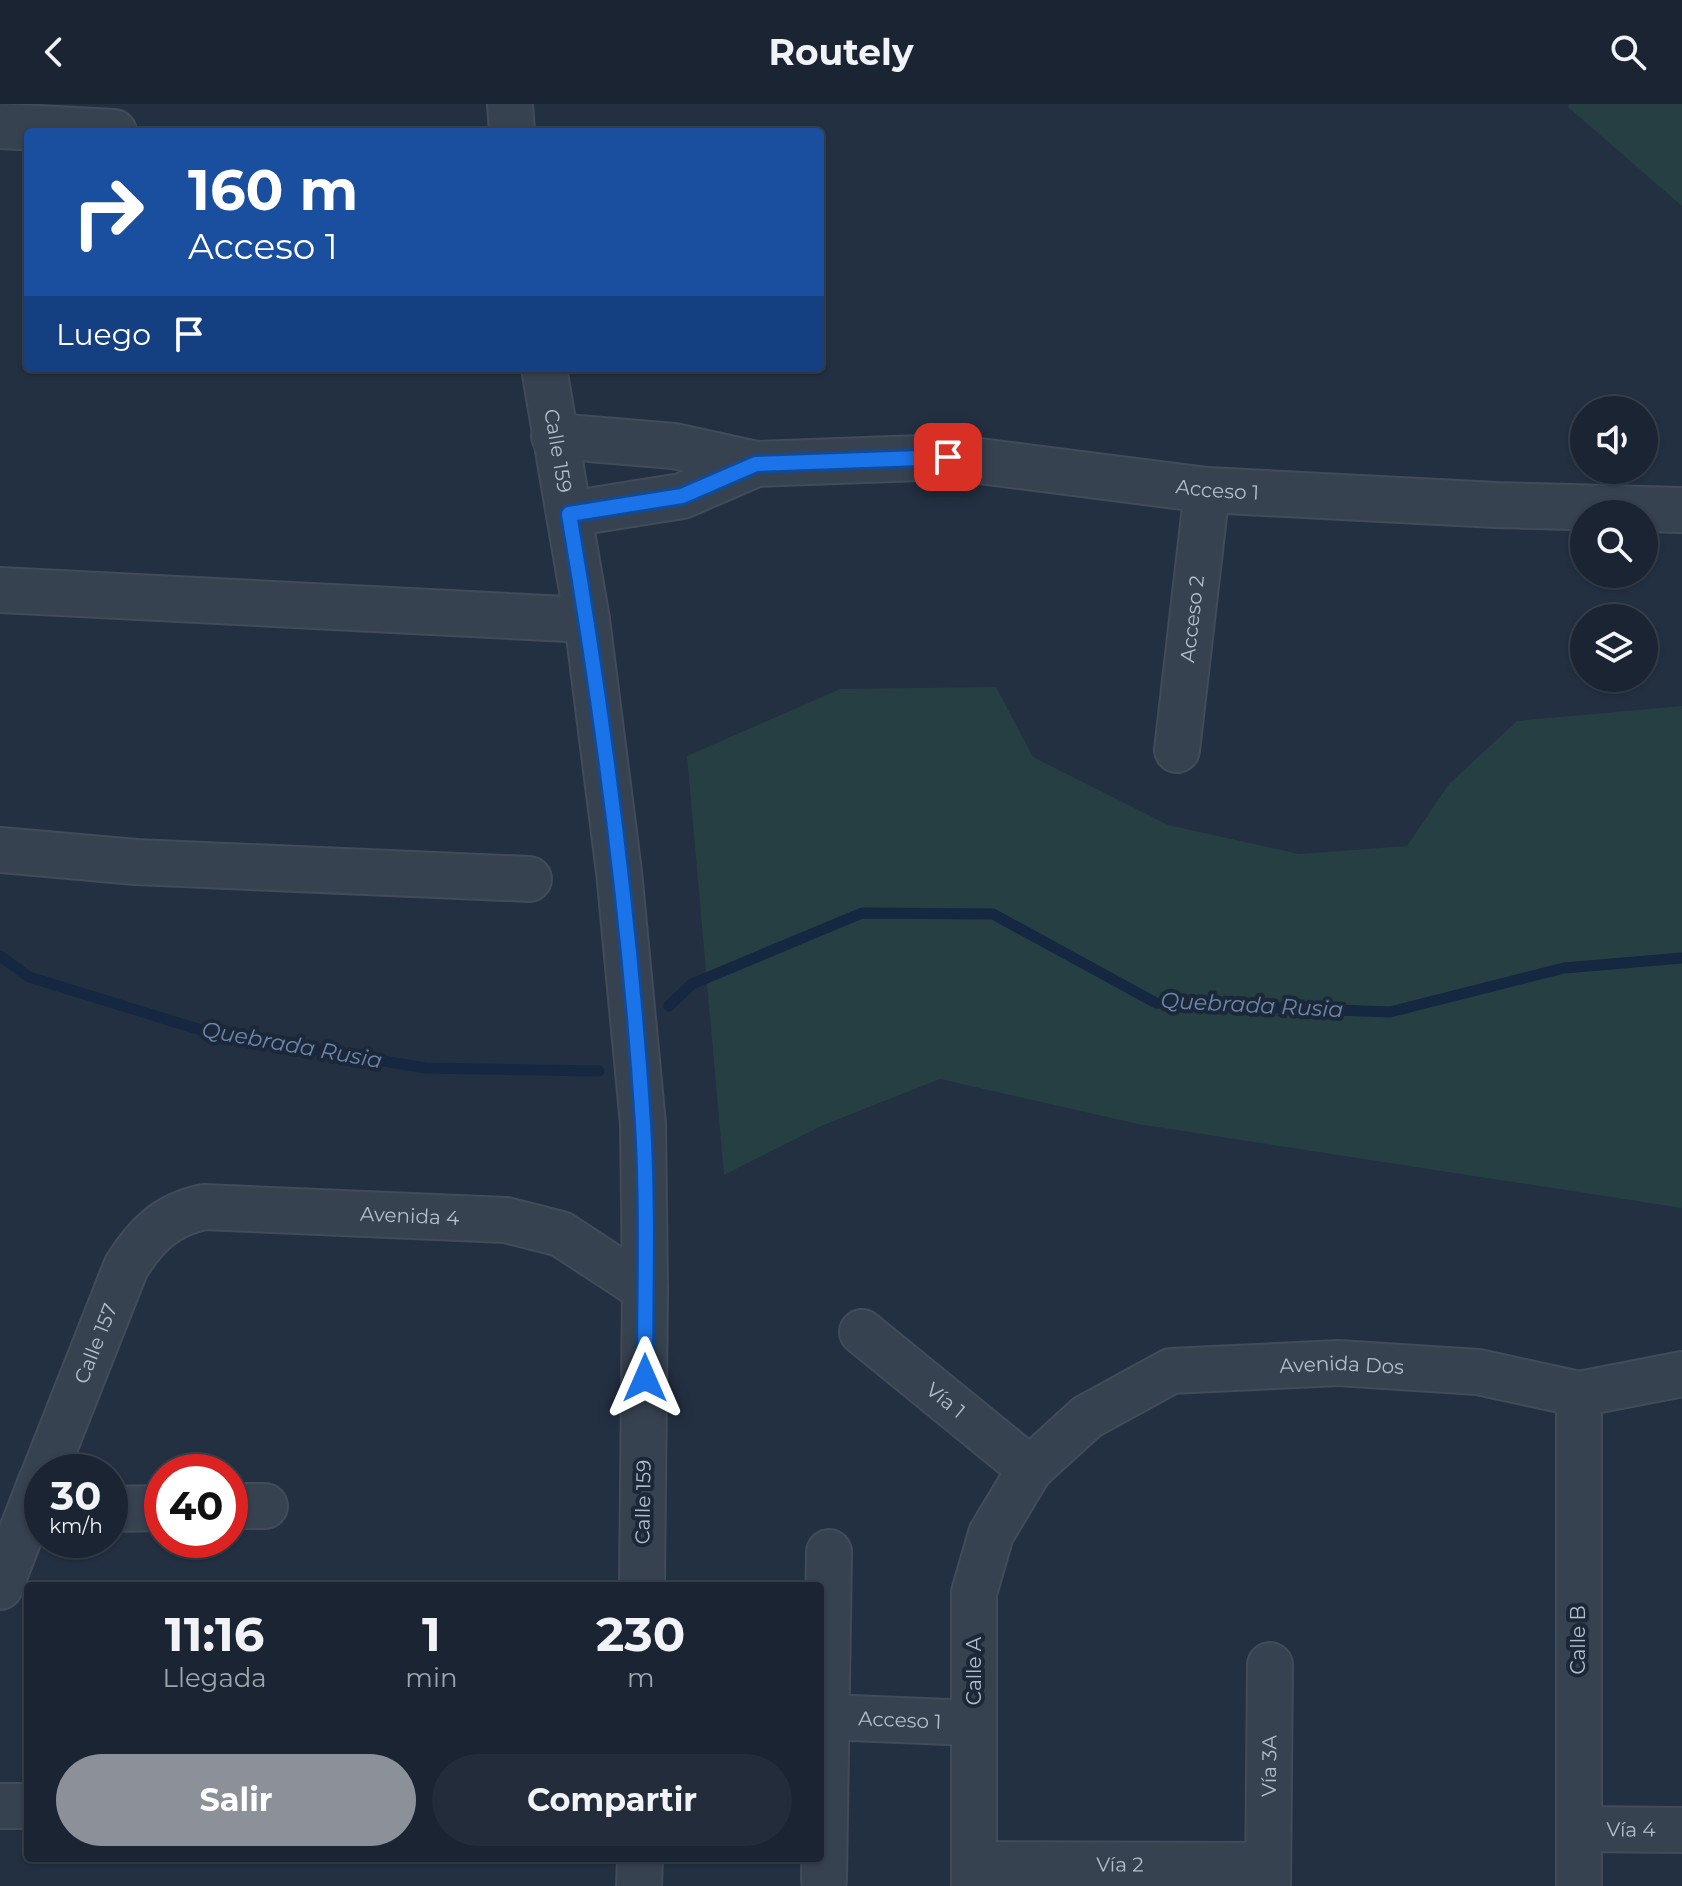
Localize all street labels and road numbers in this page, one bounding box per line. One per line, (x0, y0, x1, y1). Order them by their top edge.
street label: Calle 159 (539, 407, 577, 495)
street label: Acceso 1 (1174, 474, 1260, 505)
street label: Acceso 2 (1175, 574, 1209, 664)
street label: Avenida 4 (360, 1202, 460, 1230)
street label: Calle 157 (69, 1300, 122, 1387)
street label: Avenida Dos (1279, 1351, 1405, 1379)
street label: Vía 1 (921, 1377, 970, 1423)
street label: Calle 159 (630, 1459, 656, 1545)
street label: Calle B (1566, 1606, 1590, 1675)
street label: Calle A (962, 1636, 986, 1705)
street label: Acceso 1 (858, 1706, 942, 1734)
street label: Vía 3A (1257, 1734, 1281, 1797)
street label: Vía 4 (1606, 1817, 1656, 1842)
street label: Vía 2 (1096, 1852, 1144, 1877)

